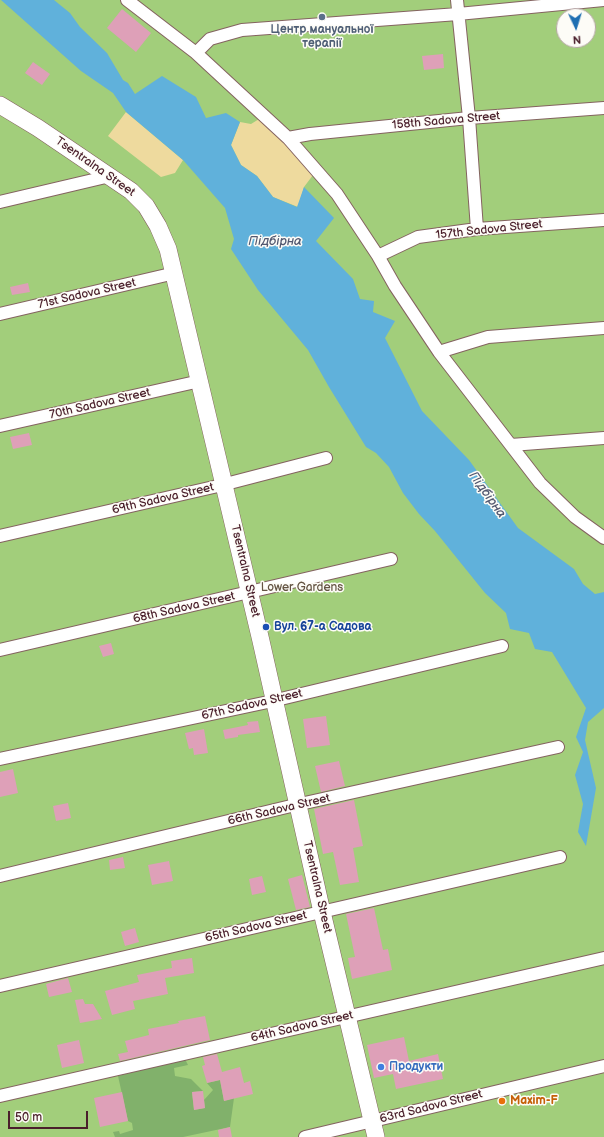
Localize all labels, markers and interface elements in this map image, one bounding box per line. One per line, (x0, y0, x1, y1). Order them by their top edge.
north arrow (556, 8, 596, 48)
marker: Центр мануальної терапії (317, 12, 327, 22)
place label: Центр мануальної терапії (271, 23, 373, 51)
text: N (572, 33, 581, 46)
street label: 158th Sadova Street (391, 109, 501, 133)
street label: Tsentralna Street (52, 134, 138, 200)
street label: 157th Sadova Street (435, 217, 543, 243)
water label: Підбірна (248, 234, 302, 250)
street label: 71st Sadova Street (37, 276, 137, 312)
street label: 70th Sadova Street (48, 385, 152, 423)
water label: Підбірна (465, 469, 509, 521)
street label: 69th Sadova Street (111, 480, 215, 518)
street label: Tsentralna Street (227, 524, 263, 618)
park label: Lower Gardens (261, 581, 343, 595)
street label: 68th Sadova Street (132, 589, 236, 627)
place label: Вул. 67-а Садова (274, 620, 371, 634)
marker: Вул. 67-а Садова (261, 622, 271, 632)
street label: 67th Sadova Street (200, 686, 304, 724)
street label: 66th Sadova Street (226, 791, 332, 829)
street label: Tsentralna Street (299, 840, 335, 934)
street label: 65th Sadova Street (204, 908, 308, 946)
street label: 64th Sadova Street (249, 1008, 355, 1046)
place label: Продукти (389, 1060, 443, 1074)
marker: Продукти (376, 1062, 386, 1072)
street label: 63rd Sadova Street (378, 1087, 484, 1127)
place label: Maxim-F (510, 1094, 558, 1108)
marker: Maxim-F (497, 1096, 507, 1106)
scale bar (10, 1103, 90, 1129)
text: 50 m (15, 1110, 42, 1125)

